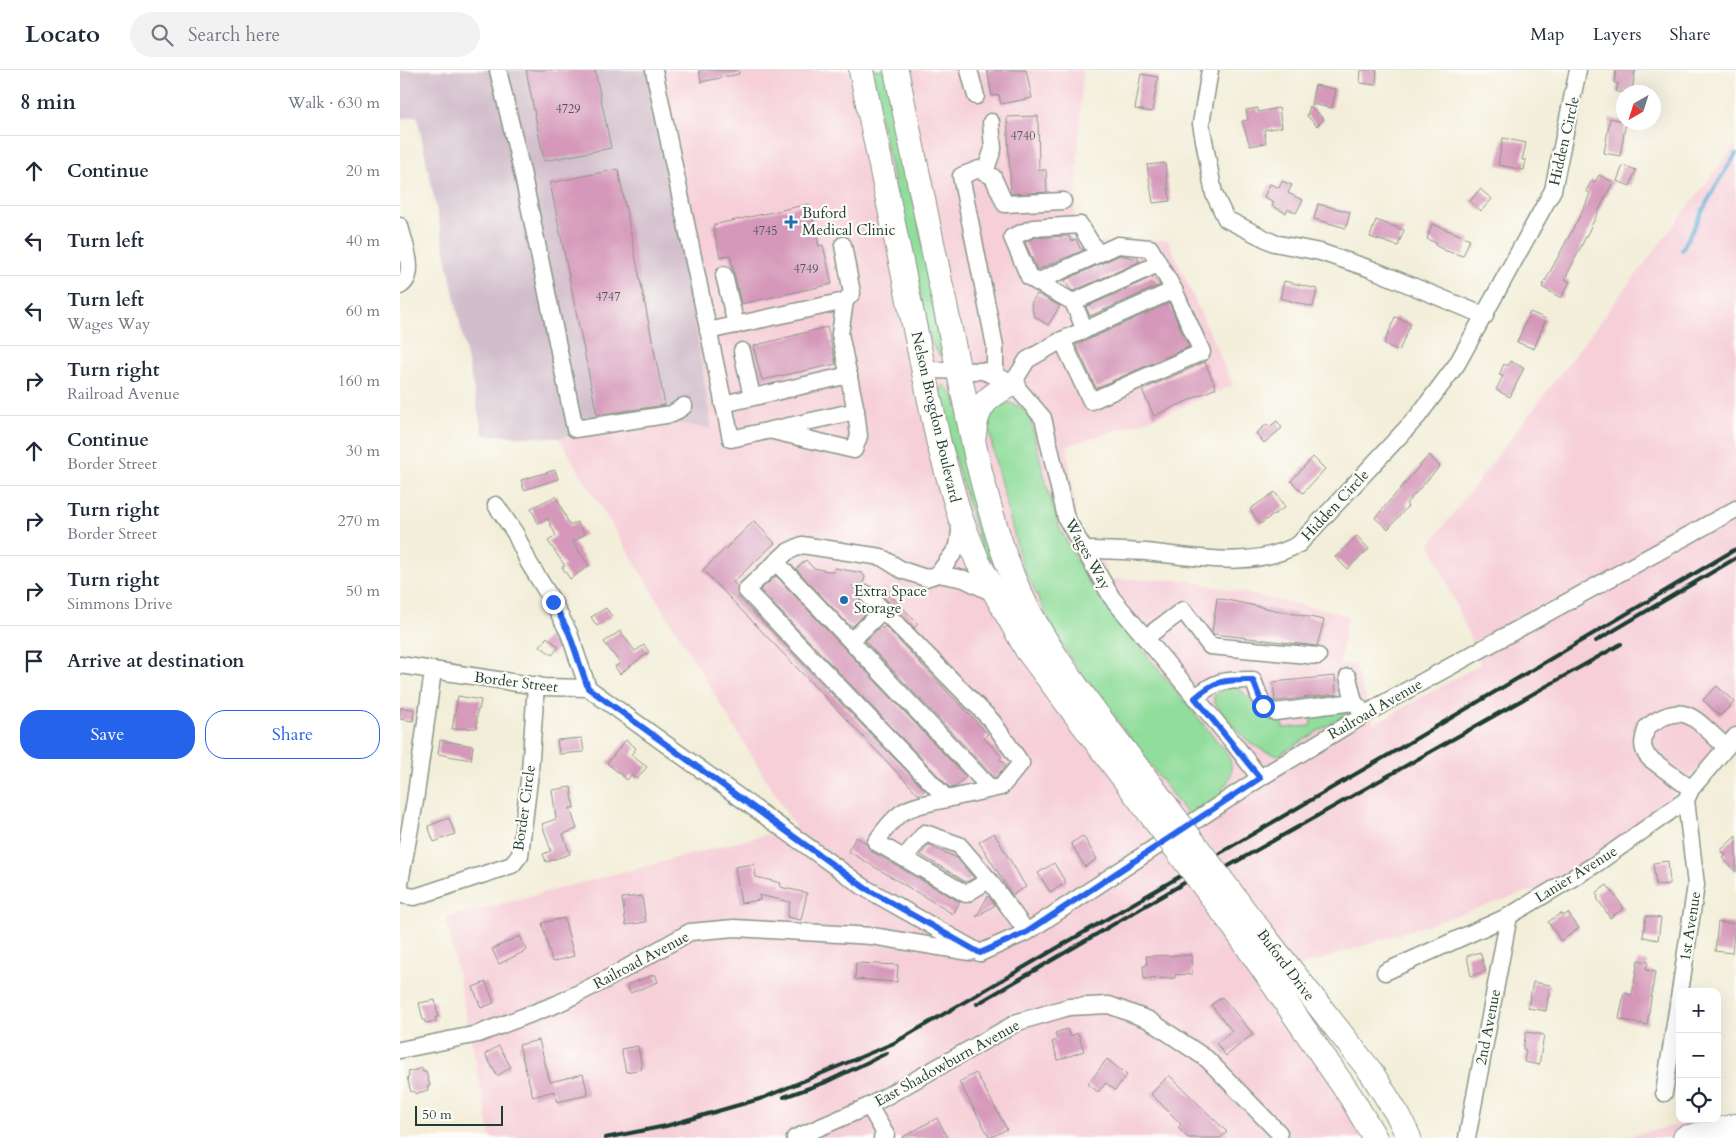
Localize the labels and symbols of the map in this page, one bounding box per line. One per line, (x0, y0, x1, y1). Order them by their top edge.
north arrow (1616, 85, 1661, 130)
street label: Hidden Circle (1544, 94, 1584, 187)
house number: 4729 (556, 101, 580, 117)
house number: 4740 (1011, 128, 1035, 144)
place label: Buford Medical Clinic (802, 203, 896, 240)
marker: Buford Medical Clinic (784, 215, 798, 229)
house number: 4745 (753, 223, 777, 239)
house number: 4749 (794, 261, 818, 277)
house number: 4747 (596, 289, 620, 305)
street label: Nelson Brogdon Boulevard (907, 330, 965, 504)
street label: Hidden Circle (1297, 465, 1373, 545)
street label: Wages Way (1060, 514, 1116, 593)
place label: Extra Space Storage (854, 581, 927, 618)
route end (542, 591, 565, 614)
marker: Extra Space Storage (838, 594, 850, 606)
street label: Border Street (473, 667, 559, 697)
street label: Railroad Avenue (1324, 674, 1426, 744)
route start (1252, 695, 1275, 718)
street label: Border Circle (508, 763, 540, 852)
street label: Lanier Avenue (1531, 841, 1621, 907)
street label: 1st Avenue (1675, 890, 1705, 962)
street label: Buford Drive (1252, 925, 1320, 1005)
street label: Railroad Avenue (590, 926, 692, 994)
street label: 2nd Avenue (1471, 987, 1505, 1067)
street label: East Shadowburn Avenue (871, 1015, 1023, 1111)
scale bar (415, 1103, 502, 1126)

